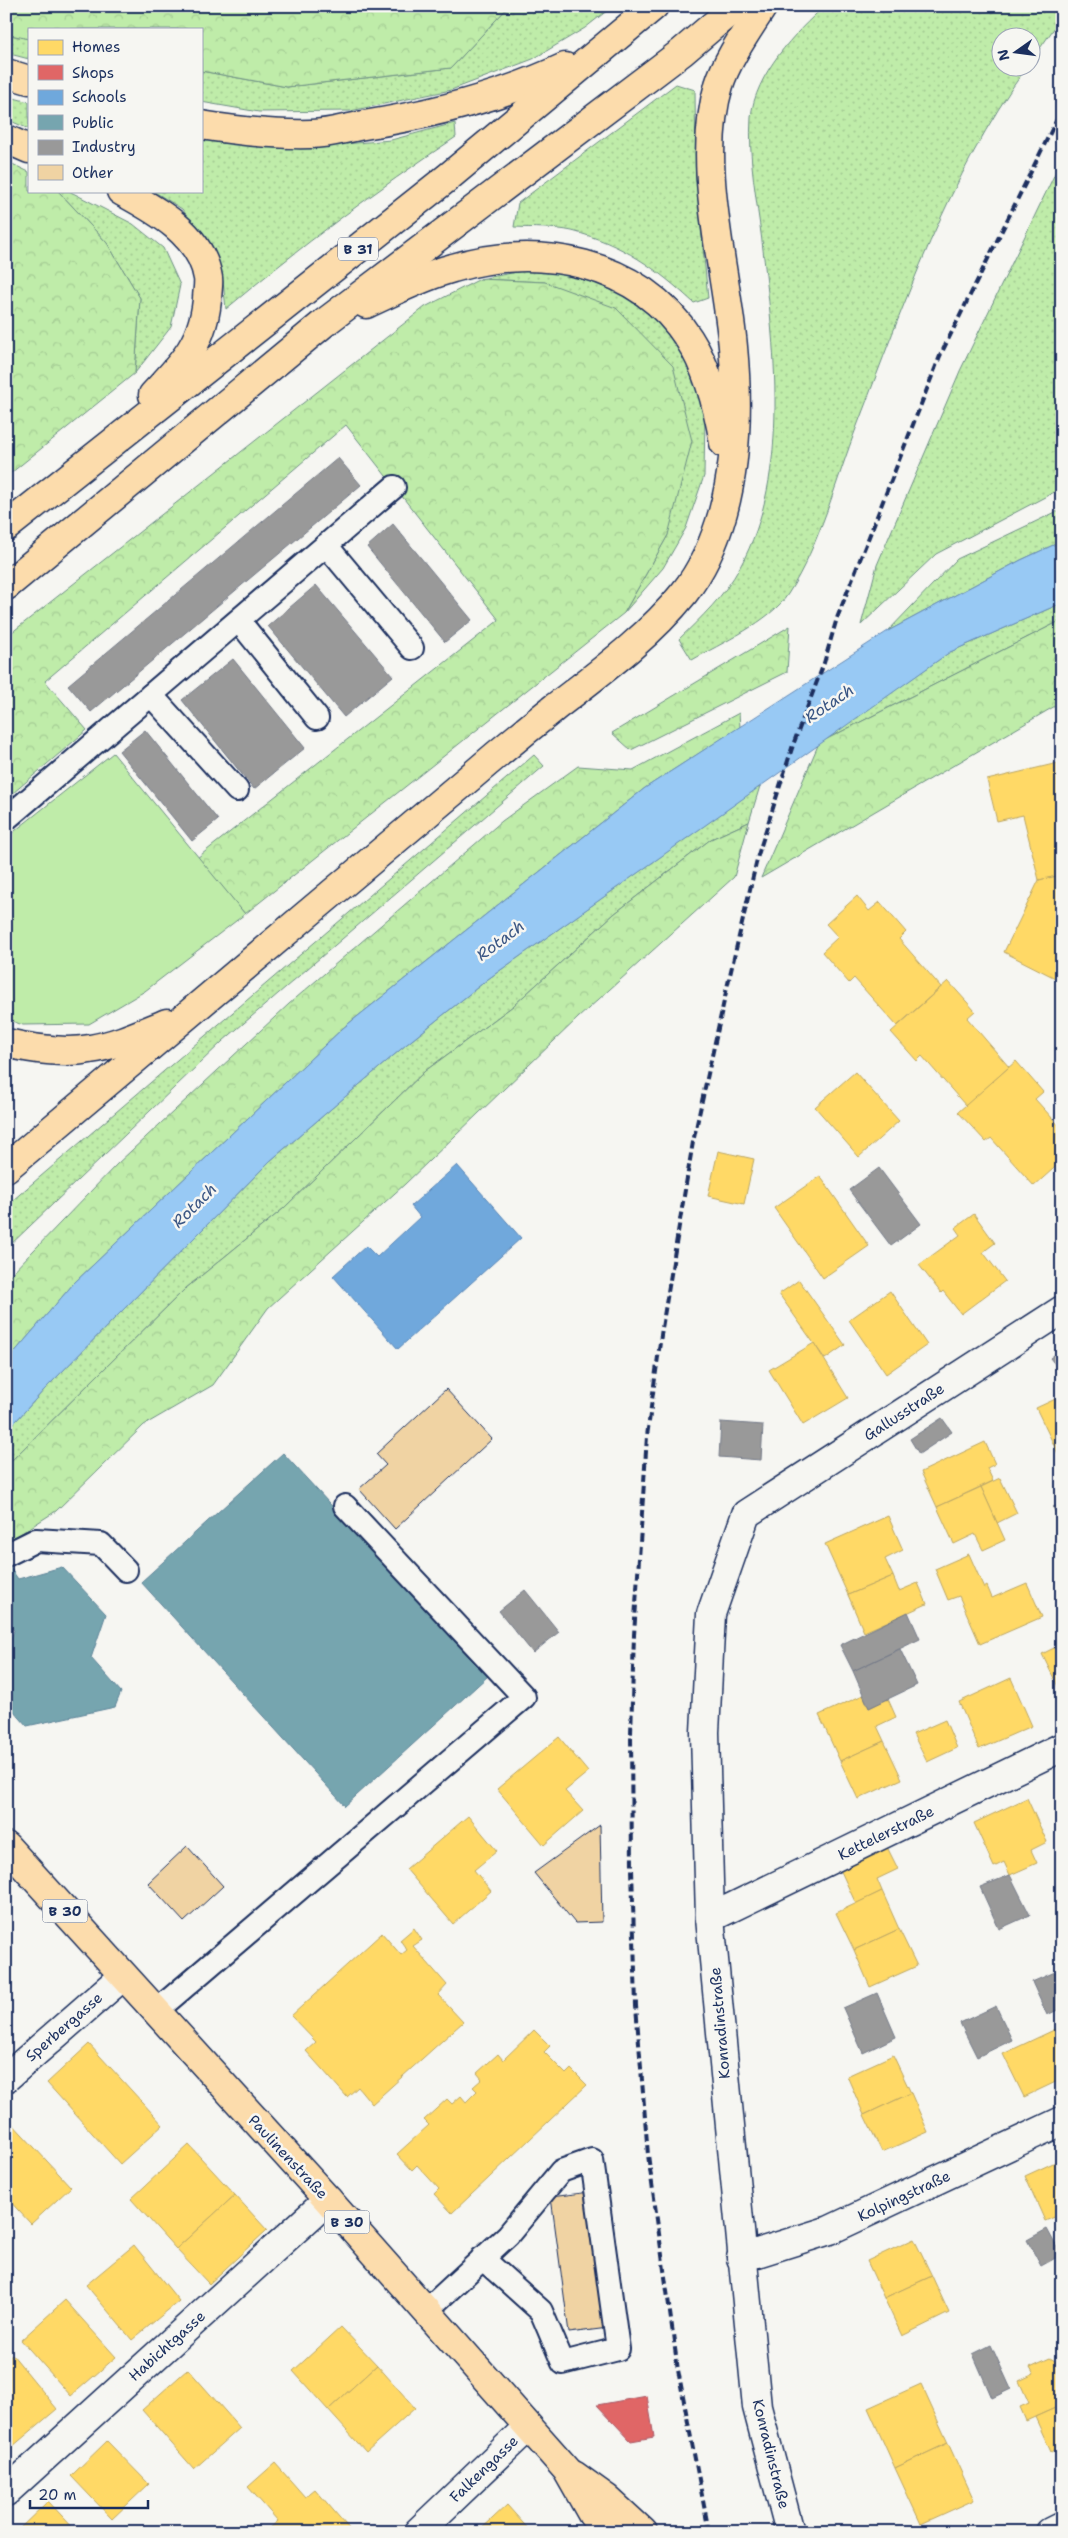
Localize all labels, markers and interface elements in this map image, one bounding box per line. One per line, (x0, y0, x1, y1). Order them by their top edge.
legend (28, 28, 202, 192)
north arrow (990, 28, 1040, 78)
text: Homes (72, 37, 120, 57)
text: N (993, 48, 1013, 63)
text: Shops (72, 63, 114, 83)
text: Schools (72, 87, 127, 107)
text: Public (72, 113, 114, 133)
text: Industry (72, 137, 136, 157)
text: Other (72, 163, 114, 183)
road number: B 31 (338, 238, 378, 260)
water label: Rotach (801, 679, 858, 728)
water label: Rotach (472, 915, 529, 965)
water label: Rotach (167, 1178, 221, 1232)
street label: Gallusstraße (860, 1379, 948, 1445)
street label: Kettelerstraße (835, 1801, 937, 1865)
road number: B 30 (42, 1900, 88, 1922)
street label: Konradinstraße (705, 1966, 735, 2080)
street label: Sperbergasse (21, 1988, 107, 2066)
street label: Paulinenstraße (244, 2111, 332, 2203)
street label: Kolpingstraße (854, 2166, 954, 2226)
road number: B 30 (324, 2210, 370, 2234)
street label: Habichtgasse (124, 2306, 210, 2386)
street label: Konradinstraße (748, 2397, 794, 2511)
street label: Falkengasse (445, 2431, 523, 2507)
scale bar (30, 2478, 148, 2510)
text: 20 m (38, 2485, 77, 2505)

